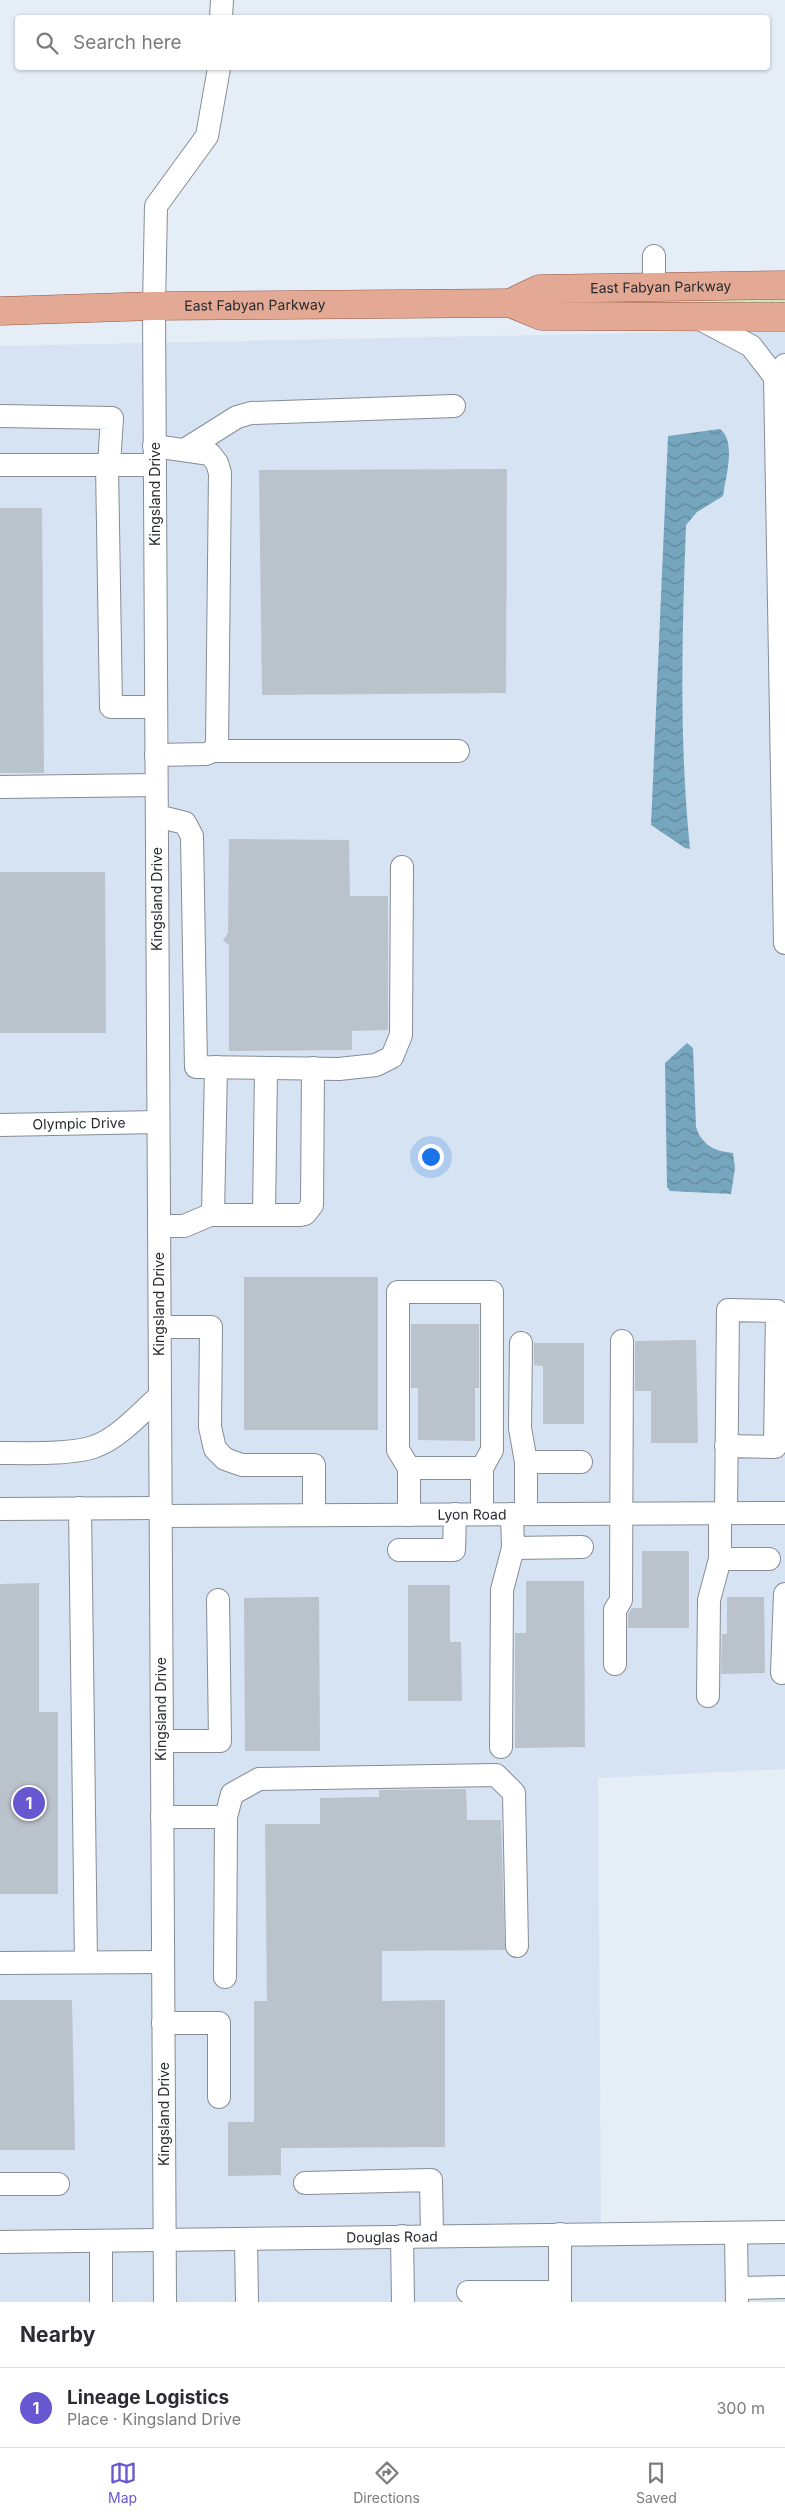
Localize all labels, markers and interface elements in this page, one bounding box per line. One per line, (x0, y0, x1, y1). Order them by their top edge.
search box (15, 15, 770, 70)
icon: search (33, 29, 61, 57)
text: Search here (73, 31, 182, 54)
street label: East Fabyan Parkway (590, 277, 732, 296)
street label: East Fabyan Parkway (184, 296, 326, 314)
street label: Kingsland Drive (146, 442, 163, 546)
street label: Kingsland Drive (148, 847, 165, 951)
street label: Olympic Drive (32, 1114, 126, 1132)
your location (418, 1144, 444, 1170)
street label: Kingsland Drive (150, 1252, 167, 1356)
street label: Lyon Road (437, 1505, 507, 1523)
street label: Kingsland Drive (152, 1657, 169, 1761)
pin: 1 (13, 1784, 45, 1822)
street label: Kingsland Drive (155, 2062, 172, 2166)
street label: Douglas Road (346, 2227, 438, 2246)
text: Nearby (20, 2322, 95, 2347)
text: Lineage Logistics (67, 2386, 229, 2409)
text: 1 (33, 2398, 39, 2418)
text: 300 m (716, 2398, 765, 2418)
text: Place · Kingsland Drive (67, 2409, 241, 2429)
tab: Map (108, 2459, 137, 2506)
tab: Directions (353, 2459, 420, 2506)
tab: Saved (636, 2459, 677, 2506)

